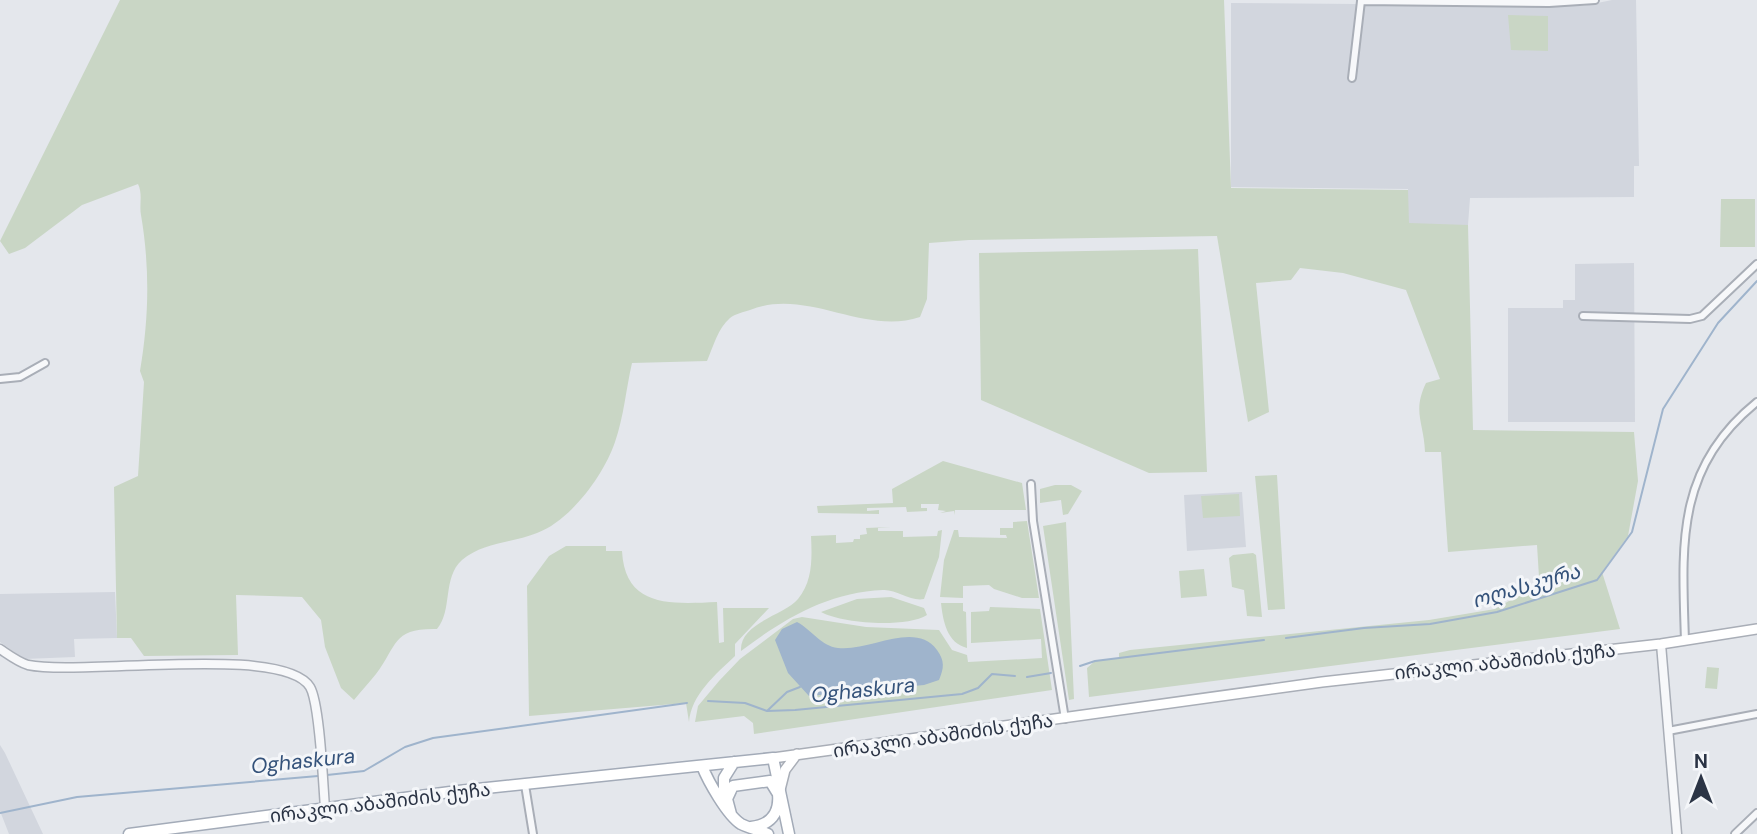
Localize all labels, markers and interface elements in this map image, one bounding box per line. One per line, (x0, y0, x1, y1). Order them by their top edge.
water label: ოღასკურა (1469, 557, 1584, 615)
street label: ირაკლი აბაშიძის ქუჩა (1393, 637, 1617, 686)
water label: Oghaskura (810, 671, 916, 709)
street label: ირაკლი აბაშიძის ქუჩა (831, 708, 1055, 763)
water label: Oghaskura (250, 742, 356, 780)
north arrow (1666, 743, 1736, 813)
text: N (1694, 749, 1708, 774)
street label: ირაკლი აბაშიძის ქუჩა (268, 777, 492, 828)

